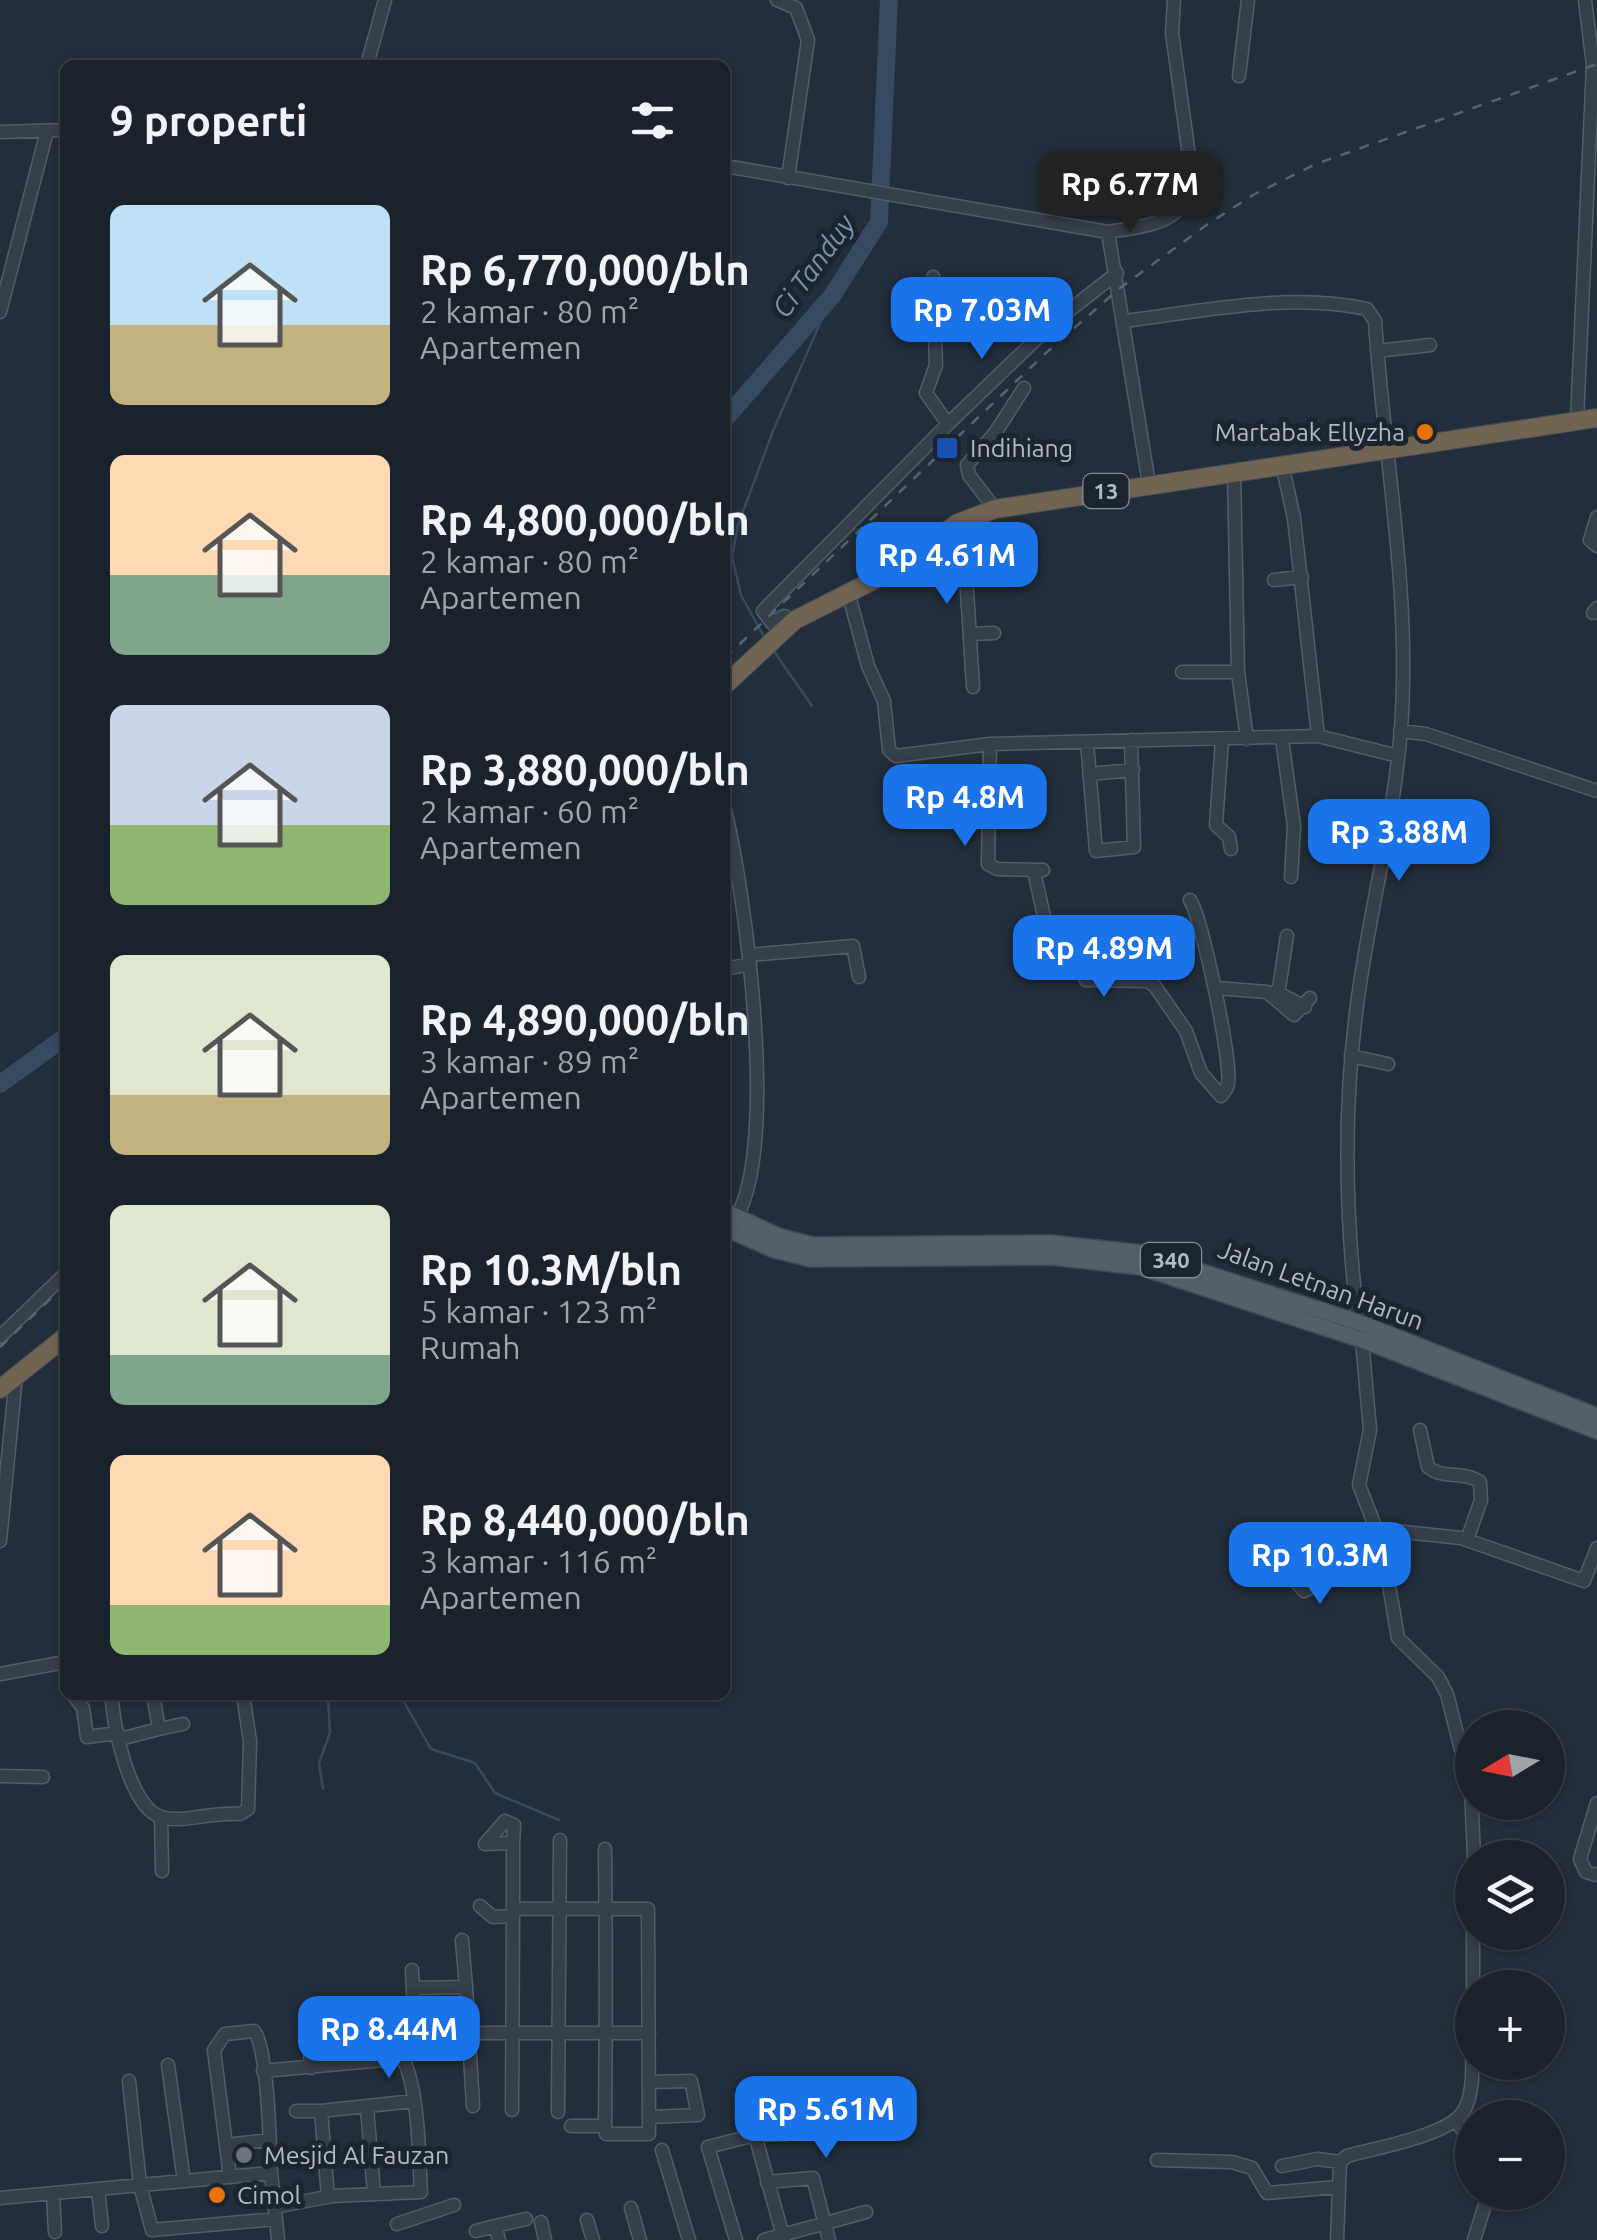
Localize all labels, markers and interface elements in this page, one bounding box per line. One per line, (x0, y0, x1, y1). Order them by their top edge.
icon: filters (625, 93, 680, 148)
text: 9 properti (110, 97, 307, 144)
pin: Rp 6.77M (1027, 151, 1233, 236)
text: Rp 6.77M (1061, 165, 1199, 201)
water label: Ci Tanduy (765, 208, 861, 323)
icon: home (190, 245, 310, 365)
text: Rp 6,770,000/bln (420, 246, 750, 293)
pin: Rp 7.03M (879, 277, 1085, 362)
text: Rp 7.03M (913, 291, 1051, 327)
text: 2 kamar · 80 m² (420, 293, 639, 329)
text: Apartemen (420, 329, 582, 365)
place label: Martabak Ellyzha (1215, 418, 1405, 446)
marker: Martabak Ellyzha (1414, 421, 1436, 443)
place label: Indihiang (970, 434, 1073, 462)
marker: Indihiang (934, 435, 960, 461)
road number: 13 (1084, 474, 1128, 508)
icon: home (190, 495, 310, 615)
text: Rp 4,800,000/bln (420, 496, 750, 543)
pin: Rp 4.61M (844, 522, 1050, 607)
text: Rp 4.61M (878, 536, 1016, 572)
text: 2 kamar · 80 m² (420, 543, 639, 579)
text: Apartemen (420, 579, 582, 615)
icon: home (190, 745, 310, 865)
text: Rp 3,880,000/bln (420, 746, 750, 793)
pin: Rp 4.8M (873, 764, 1057, 849)
text: Rp 4.8M (905, 778, 1025, 814)
text: 2 kamar · 60 m² (420, 793, 639, 829)
pin: Rp 3.88M (1296, 799, 1502, 884)
text: Rp 3.88M (1330, 813, 1468, 849)
text: Apartemen (420, 829, 582, 865)
pin: Rp 4.89M (1001, 915, 1207, 1000)
text: Rp 4.89M (1035, 929, 1173, 965)
icon: home (190, 995, 310, 1115)
text: Rp 4,890,000/bln (420, 996, 750, 1043)
text: 3 kamar · 89 m² (420, 1043, 639, 1079)
text: Apartemen (420, 1079, 582, 1115)
street label: Jalan Letnan Harun (1215, 1235, 1427, 1335)
road number: 340 (1141, 1243, 1201, 1277)
icon: home (190, 1245, 310, 1365)
text: Rp 10.3M/bln (420, 1246, 682, 1293)
text: 5 kamar · 123 m² (420, 1293, 657, 1329)
text: Rumah (420, 1329, 521, 1365)
icon: home (190, 1495, 310, 1615)
text: Rp 8,440,000/bln (420, 1496, 750, 1543)
pin: Rp 10.3M (1217, 1522, 1423, 1607)
text: Rp 10.3M (1251, 1536, 1389, 1572)
text: 3 kamar · 116 m² (420, 1543, 657, 1579)
text: Apartemen (420, 1579, 582, 1615)
north arrow (1455, 1710, 1565, 1820)
map controls (1455, 1710, 1565, 2210)
button: layers (1455, 1840, 1565, 1950)
button: + (1455, 1970, 1565, 2080)
pin: Rp 8.44M (286, 1996, 492, 2081)
text: Rp 8.44M (320, 2010, 458, 2046)
pin: Rp 5.61M (723, 2076, 929, 2161)
text: Rp 5.61M (757, 2090, 895, 2126)
button: − (1455, 2100, 1565, 2210)
place label: Mesjid Al Fauzan (264, 2141, 449, 2169)
marker: Mesjid Al Fauzan (233, 2144, 255, 2166)
place label: Cimol (237, 2181, 301, 2209)
marker: Cimol (206, 2184, 228, 2206)

